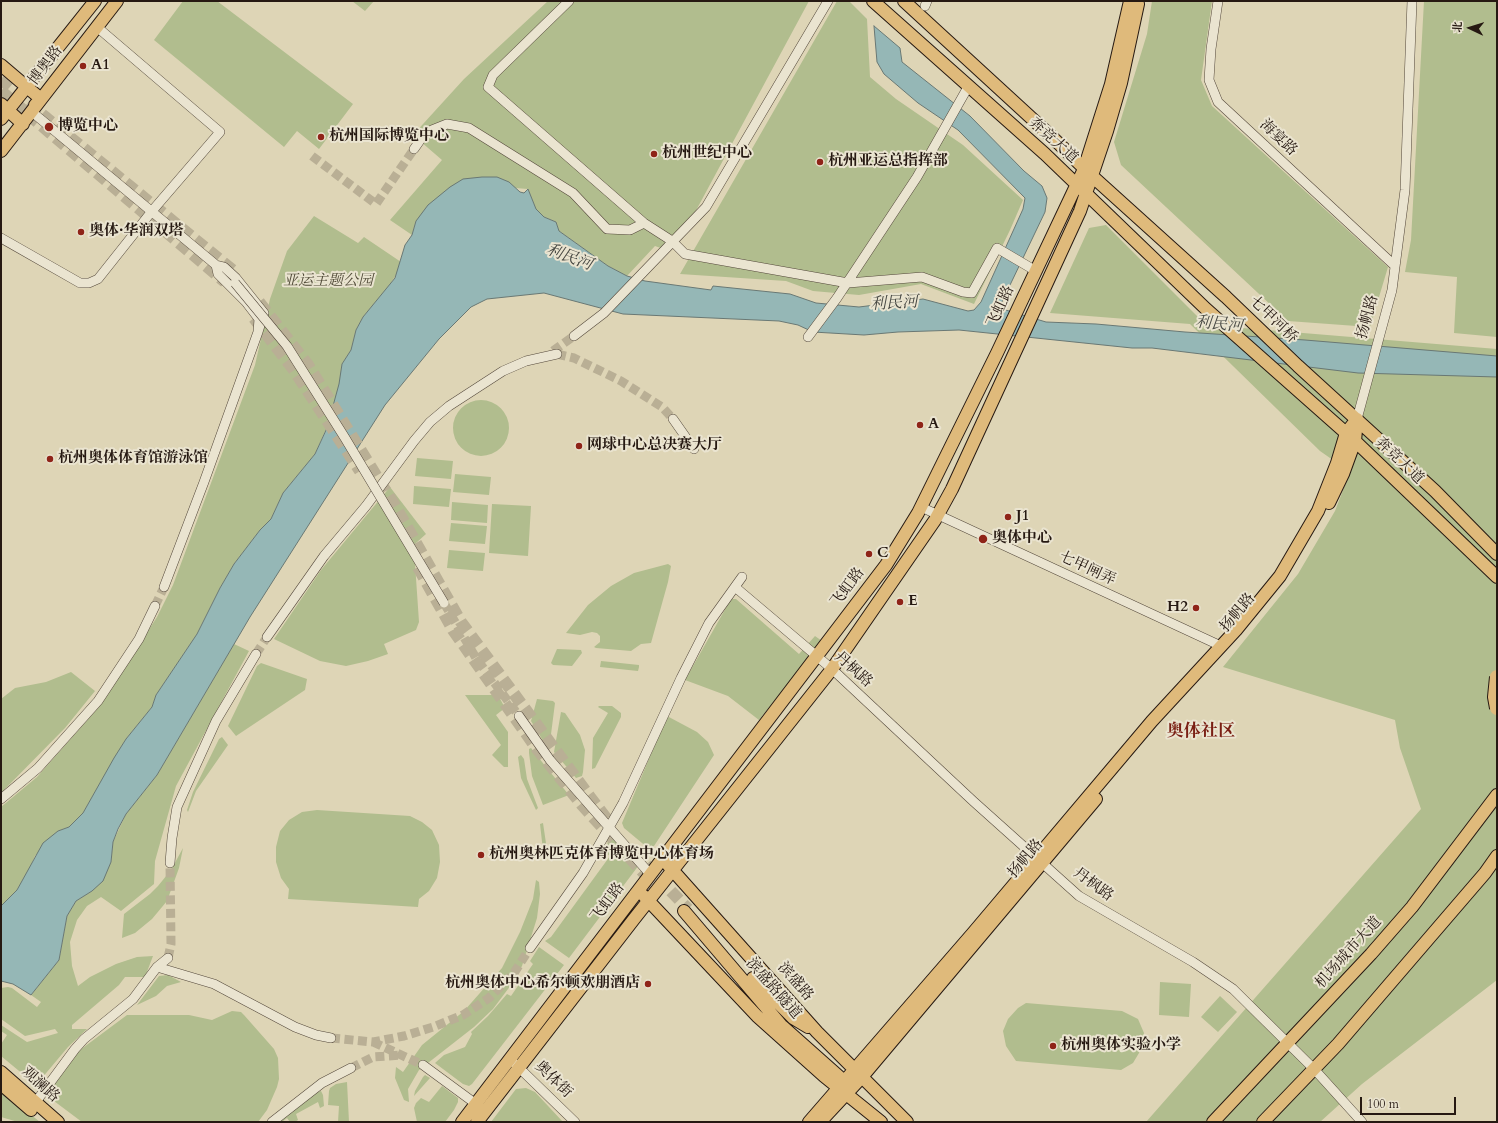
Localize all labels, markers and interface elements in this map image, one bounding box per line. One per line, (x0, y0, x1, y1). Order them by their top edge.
north arrow (1450, 8, 1490, 48)
text: 北 (1450, 21, 1465, 33)
street label: 博奥路 (25, 43, 67, 89)
place label: A1 (91, 57, 110, 75)
marker: A1 (78, 61, 88, 71)
street label: 奔竞大道 (1025, 114, 1081, 168)
street label: 海宴路 (1255, 116, 1301, 160)
place label: 博览中心 (58, 118, 118, 136)
marker: 博览中心 (43, 121, 55, 133)
place label: 杭州国际博览中心 (329, 128, 449, 146)
marker: 杭州国际博览中心 (316, 132, 326, 142)
place label: 杭州世纪中心 (662, 145, 752, 163)
marker: 杭州世纪中心 (649, 149, 659, 159)
place label: 杭州亚运总指挥部 (828, 153, 948, 171)
marker: 杭州亚运总指挥部 (815, 157, 825, 167)
place label: 奥体·华润双塔 (89, 223, 183, 241)
marker: 奥体·华润双塔 (76, 227, 86, 237)
water label: 利民河 (543, 241, 595, 275)
park label: 亚运主题公园 (283, 273, 373, 291)
street label: 飞虹路 (983, 283, 1019, 331)
water label: 利民河 (870, 293, 918, 315)
street label: 七甲河桥 (1245, 293, 1301, 347)
street label: 扬帆路 (1353, 293, 1383, 341)
water label: 利民河 (1194, 313, 1244, 337)
place label: A (928, 416, 939, 434)
marker: A (915, 420, 925, 430)
street label: 奔竞大道 (1371, 434, 1427, 488)
place label: 网球中心总决赛大厅 (587, 437, 722, 455)
marker: 网球中心总决赛大厅 (574, 441, 584, 451)
place label: 杭州奥体体育馆游泳馆 (58, 450, 208, 468)
marker: 杭州奥体体育馆游泳馆 (45, 454, 55, 464)
place label: J1 (1016, 508, 1029, 526)
marker: J1 (1003, 512, 1013, 522)
place label: 奥体中心 (992, 530, 1052, 548)
marker: 奥体中心 (977, 533, 989, 545)
place label: C (877, 545, 889, 563)
street label: 七甲闸弄 (1056, 548, 1118, 590)
marker: C (864, 549, 874, 559)
street label: 飞虹路 (827, 565, 869, 611)
street label: 扬帆路 (1217, 590, 1259, 636)
place label: E (908, 593, 918, 611)
marker: E (895, 597, 905, 607)
place label: H2 (1167, 599, 1188, 617)
marker: H2 (1191, 603, 1201, 613)
street label: 丹枫路 (830, 648, 876, 692)
district label: 奥体社区 (1167, 722, 1235, 742)
street label: 扬帆路 (1005, 836, 1047, 882)
place label: 杭州奥林匹克体育博览中心体育场 (489, 846, 714, 864)
marker: 杭州奥林匹克体育博览中心体育场 (476, 850, 486, 860)
street label: 丹枫路 (1070, 864, 1116, 906)
street label: 飞虹路 (587, 880, 629, 926)
street label: 机场城市大道 (1312, 914, 1386, 992)
street label: 滨盛路隧道 (742, 955, 804, 1023)
street label: 滨盛路 (773, 959, 817, 1005)
place label: 杭州奥体中心希尔顿欢朋酒店 (445, 975, 640, 993)
marker: 杭州奥体中心希尔顿欢朋酒店 (643, 979, 653, 989)
place label: 杭州奥体实验小学 (1061, 1037, 1181, 1055)
marker: 杭州奥体实验小学 (1048, 1041, 1058, 1051)
street label: 奥体街 (531, 1058, 575, 1102)
street label: 观澜路 (17, 1063, 63, 1107)
scale bar (1362, 1089, 1458, 1115)
text: 100 m (1367, 1096, 1399, 1112)

